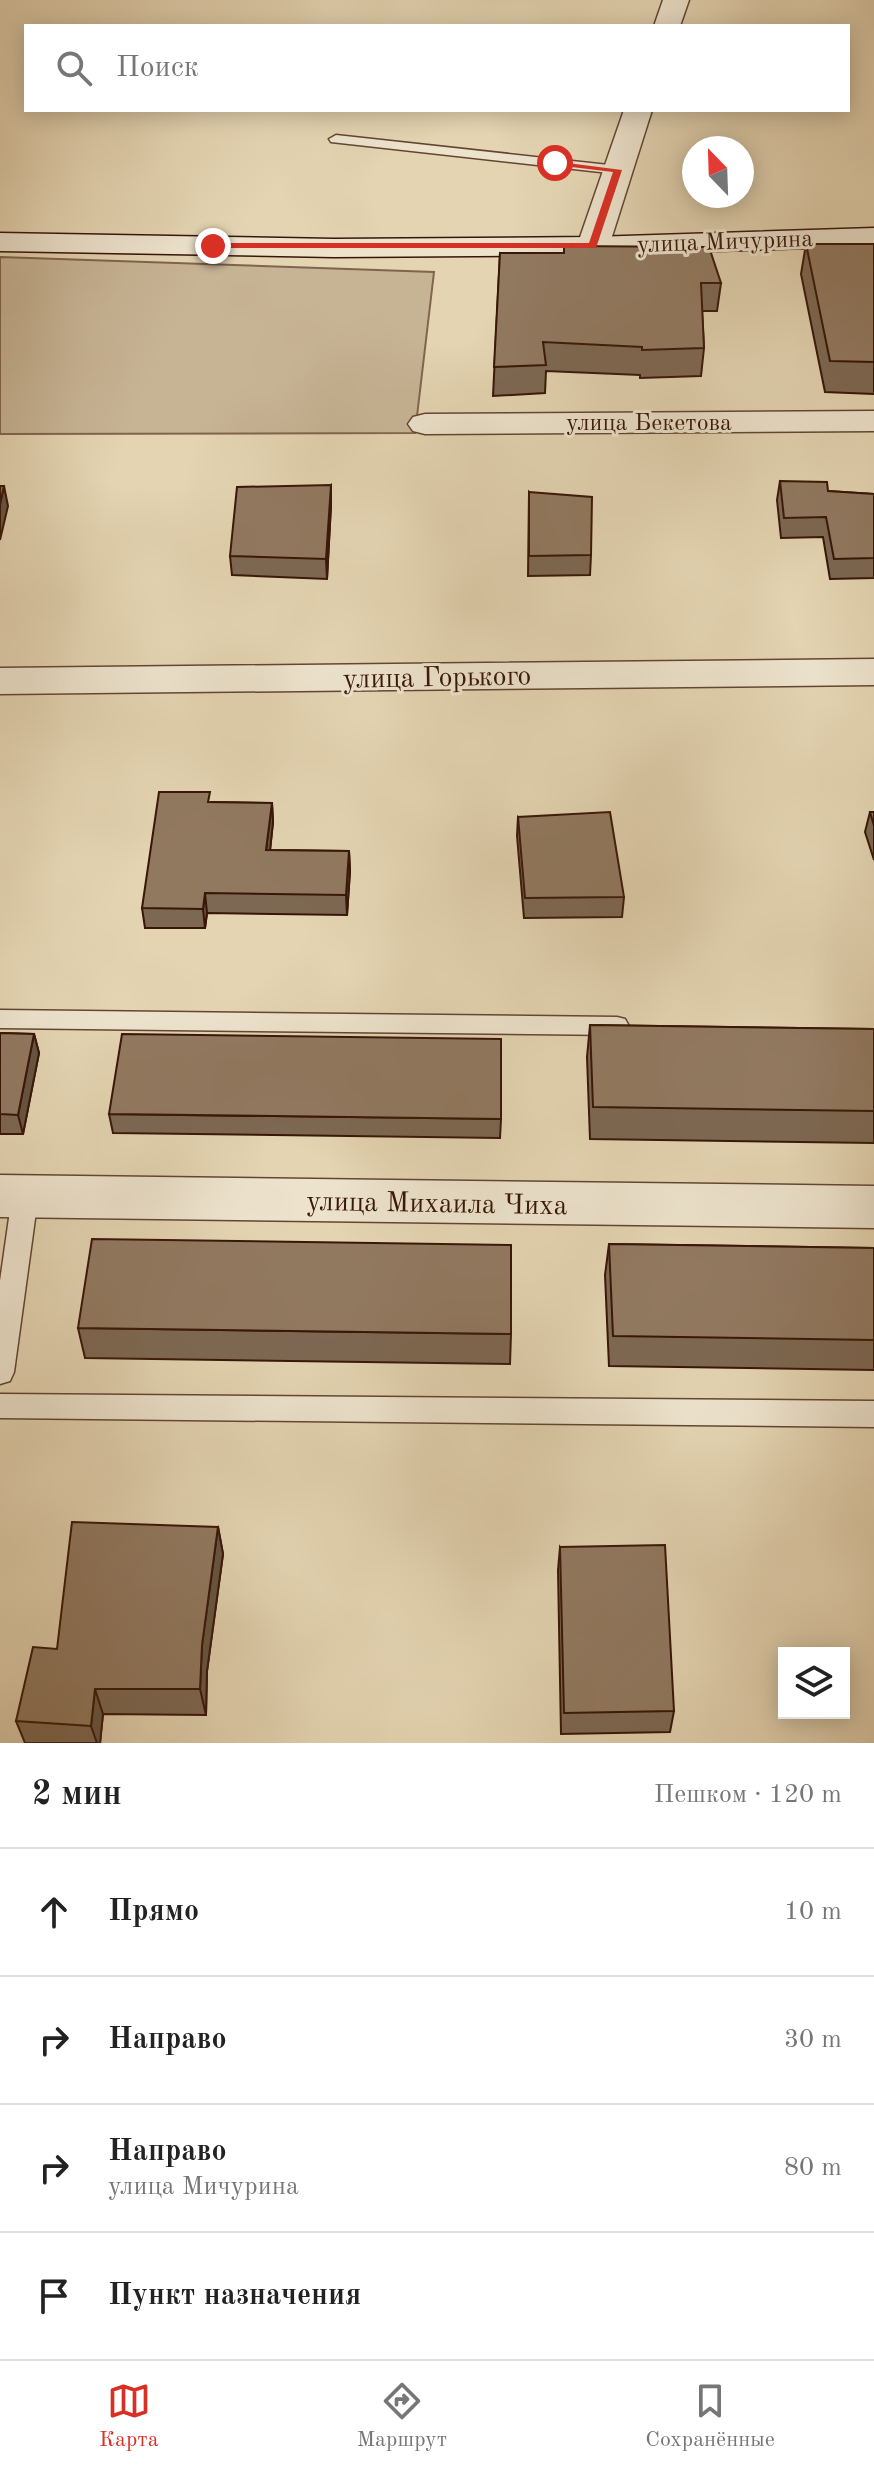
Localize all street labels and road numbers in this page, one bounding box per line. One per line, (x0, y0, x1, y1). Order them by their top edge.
street label: улица Мичурина (637, 228, 814, 258)
street label: улица Бекетова (566, 412, 732, 436)
street label: улица Горького (343, 663, 531, 695)
street label: улица Михаила Чиха (306, 1189, 568, 1221)

